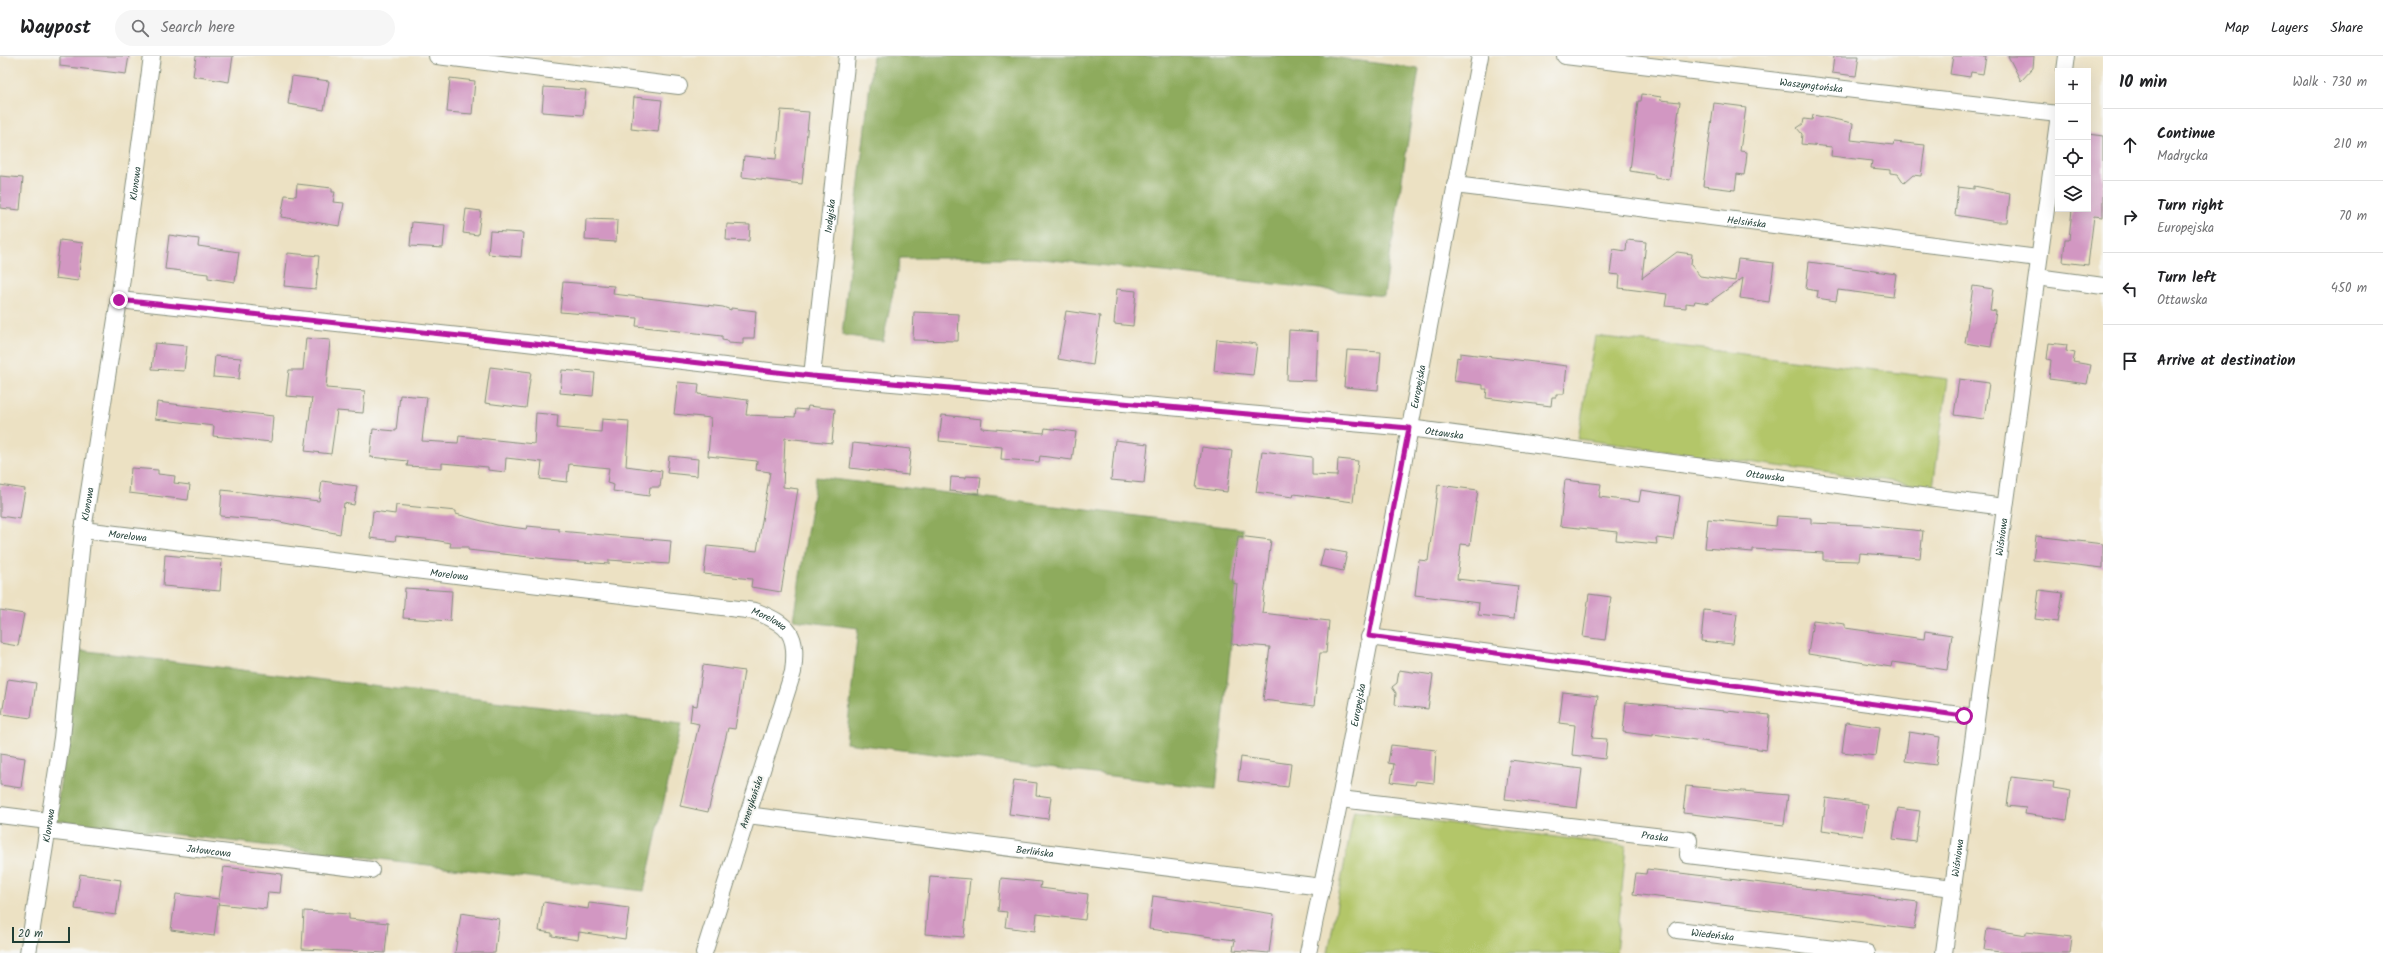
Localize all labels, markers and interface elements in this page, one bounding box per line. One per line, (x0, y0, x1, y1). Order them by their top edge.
search box (115, 10, 395, 46)
text: Waypost (20, 13, 91, 43)
text: Search here (161, 16, 235, 40)
icon: search (129, 17, 151, 39)
text: Map (2225, 17, 2249, 39)
text: Layers (2271, 17, 2309, 39)
text: Share (2331, 17, 2363, 39)
map controls (2055, 68, 2091, 212)
button: + (2055, 68, 2091, 104)
text: 10 min (2119, 69, 2167, 96)
text: Walk · 730 m (2292, 72, 2367, 93)
street label: Waszyngtońska (1779, 74, 1844, 98)
button: − (2055, 104, 2091, 140)
text: Continue (2157, 122, 2215, 146)
icon: ahead (2119, 134, 2141, 156)
text: 210 m (2333, 134, 2367, 155)
button: locate (2055, 140, 2091, 176)
text: Madrycka (2157, 146, 2208, 167)
street label: Klonowa (126, 165, 146, 202)
button: layers (2055, 176, 2091, 212)
text: Turn right (2157, 194, 2224, 218)
street label: Indyjska (821, 198, 840, 234)
icon: right (2119, 206, 2141, 228)
text: 70 m (2339, 206, 2367, 227)
street label: Helsińska (1726, 212, 1767, 233)
text: Europejska (2157, 218, 2214, 239)
text: Turn left (2157, 266, 2217, 290)
icon: left (2119, 278, 2141, 300)
text: 450 m (2331, 278, 2367, 299)
text: Ottawska (2157, 290, 2208, 311)
route end (110, 291, 128, 309)
text: Arrive at destination (2157, 349, 2296, 373)
icon: arrive (2119, 350, 2141, 372)
street label: Europejska (1407, 363, 1431, 410)
street label: Ottawska (1424, 423, 1465, 444)
street label: Ottawska (1745, 466, 1786, 487)
street label: Klonowa (78, 486, 99, 522)
street label: Wiśniowa (1992, 517, 2013, 557)
street label: Morelowa (107, 526, 148, 547)
street label: Morelowa (429, 565, 470, 585)
street label: Morelowa (749, 603, 791, 635)
street label: Europejska (1347, 682, 1371, 728)
route start (1955, 707, 1973, 725)
street label: Amerykańska (736, 773, 768, 831)
street label: Klonowa (39, 807, 60, 844)
street label: Praska (1640, 827, 1669, 847)
street label: Wiśniowa (1948, 838, 1969, 878)
street label: Jałowcowa (186, 841, 232, 862)
street label: Berlińska (1015, 842, 1055, 862)
scale bar (12, 925, 70, 944)
text: 20 m (18, 925, 43, 943)
street label: Wiedeńska (1690, 925, 1735, 946)

